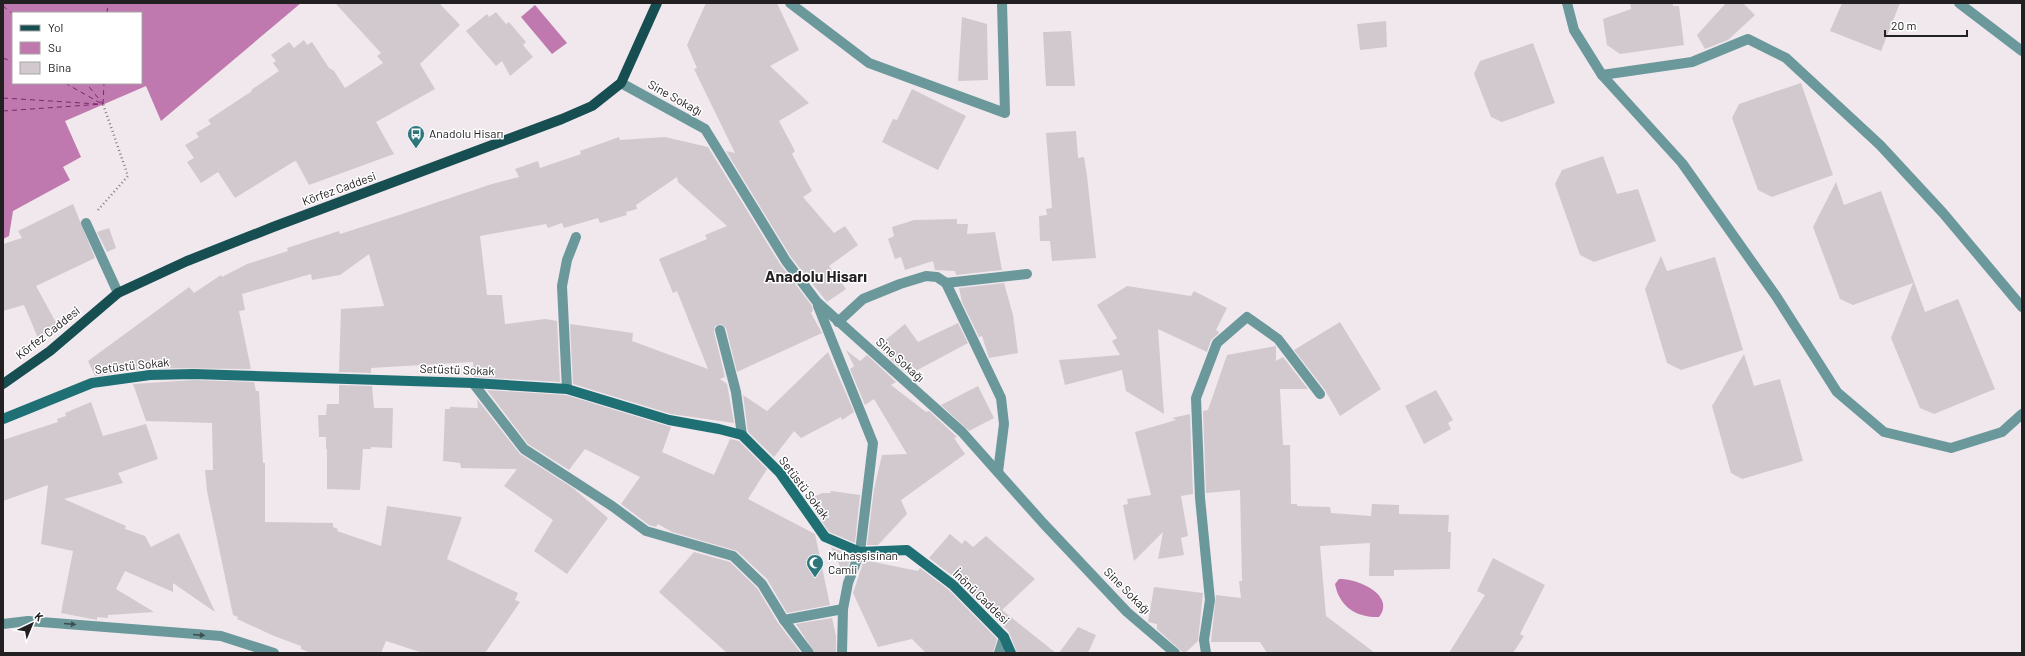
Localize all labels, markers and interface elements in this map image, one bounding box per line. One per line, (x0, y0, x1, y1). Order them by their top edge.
legend (12, 12, 142, 84)
scale bar (1885, 12, 1967, 38)
text: 20 m (1891, 18, 1917, 32)
text: Yol (48, 20, 63, 34)
text: Su (48, 40, 61, 54)
text: Bina (48, 60, 71, 74)
street label: Sine Sokağı (646, 77, 705, 118)
bus stop icon: Anadolu Hisarı (406, 124, 426, 149)
place label: Anadolu Hisarı (429, 126, 503, 140)
street label: Körfez Caddesi (300, 168, 377, 208)
district label: Anadolu Hisarı (765, 266, 867, 285)
street label: Körfez Caddesi (13, 303, 82, 362)
street label: Sine Sokağı (874, 334, 928, 384)
street label: Setüstü Sokak (94, 354, 170, 376)
street label: Setüstü Sokak (419, 361, 495, 377)
street label: Setüstü Sokak (777, 453, 833, 521)
place label: Muhaşşisinan Camii (828, 548, 898, 576)
mosque icon: Muhaşşisinan Camii (805, 553, 825, 578)
street label: Sine Sokağı (1102, 564, 1154, 616)
street label: İnönü Caddesi (951, 566, 1013, 627)
north arrow (12, 604, 52, 644)
text: K (32, 609, 46, 624)
one-way arrow (64, 621, 76, 628)
one-way arrow (193, 631, 205, 638)

